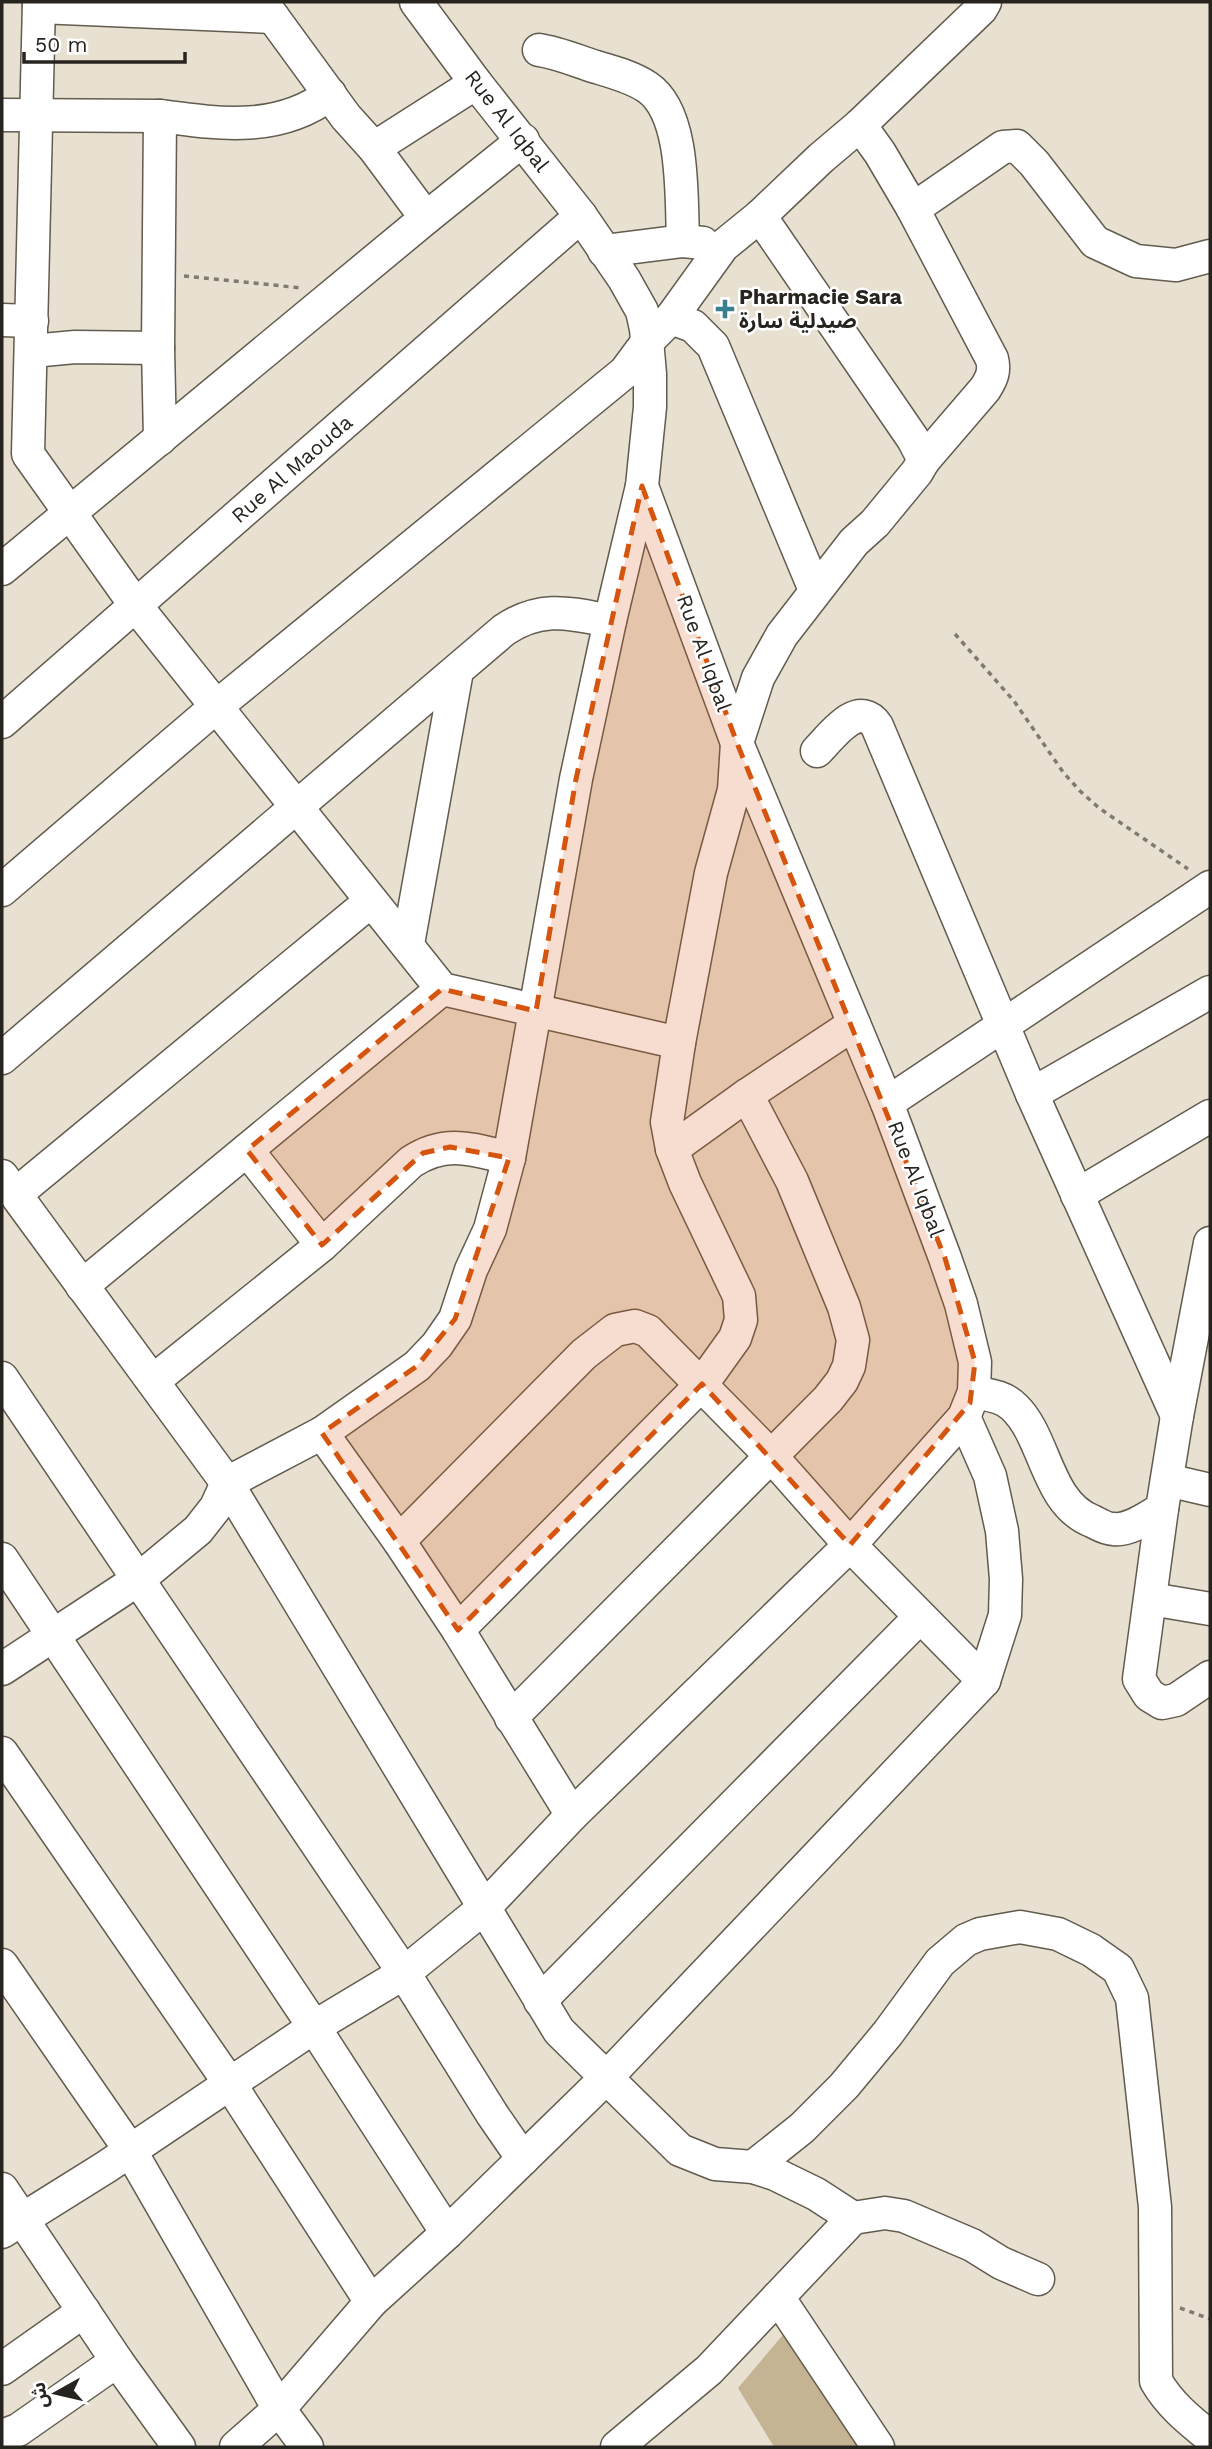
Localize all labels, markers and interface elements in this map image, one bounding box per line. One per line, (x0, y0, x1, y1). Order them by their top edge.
scale bar (24, 21, 186, 65)
text: 50 m (35, 32, 87, 57)
street label: Rue Al Iqbal (460, 65, 555, 177)
place label: Pharmacie Sara صيدلية سارة (739, 284, 903, 333)
marker: Pharmacie Sara صيدلية سارة (717, 301, 733, 317)
street label: Rue Al Maouda (226, 409, 357, 528)
street label: Rue Al Iqbal (672, 591, 737, 715)
street label: Rue Al Iqbal (883, 1117, 950, 1241)
north arrow (21, 2358, 91, 2428)
text: ش (26, 2381, 53, 2410)

